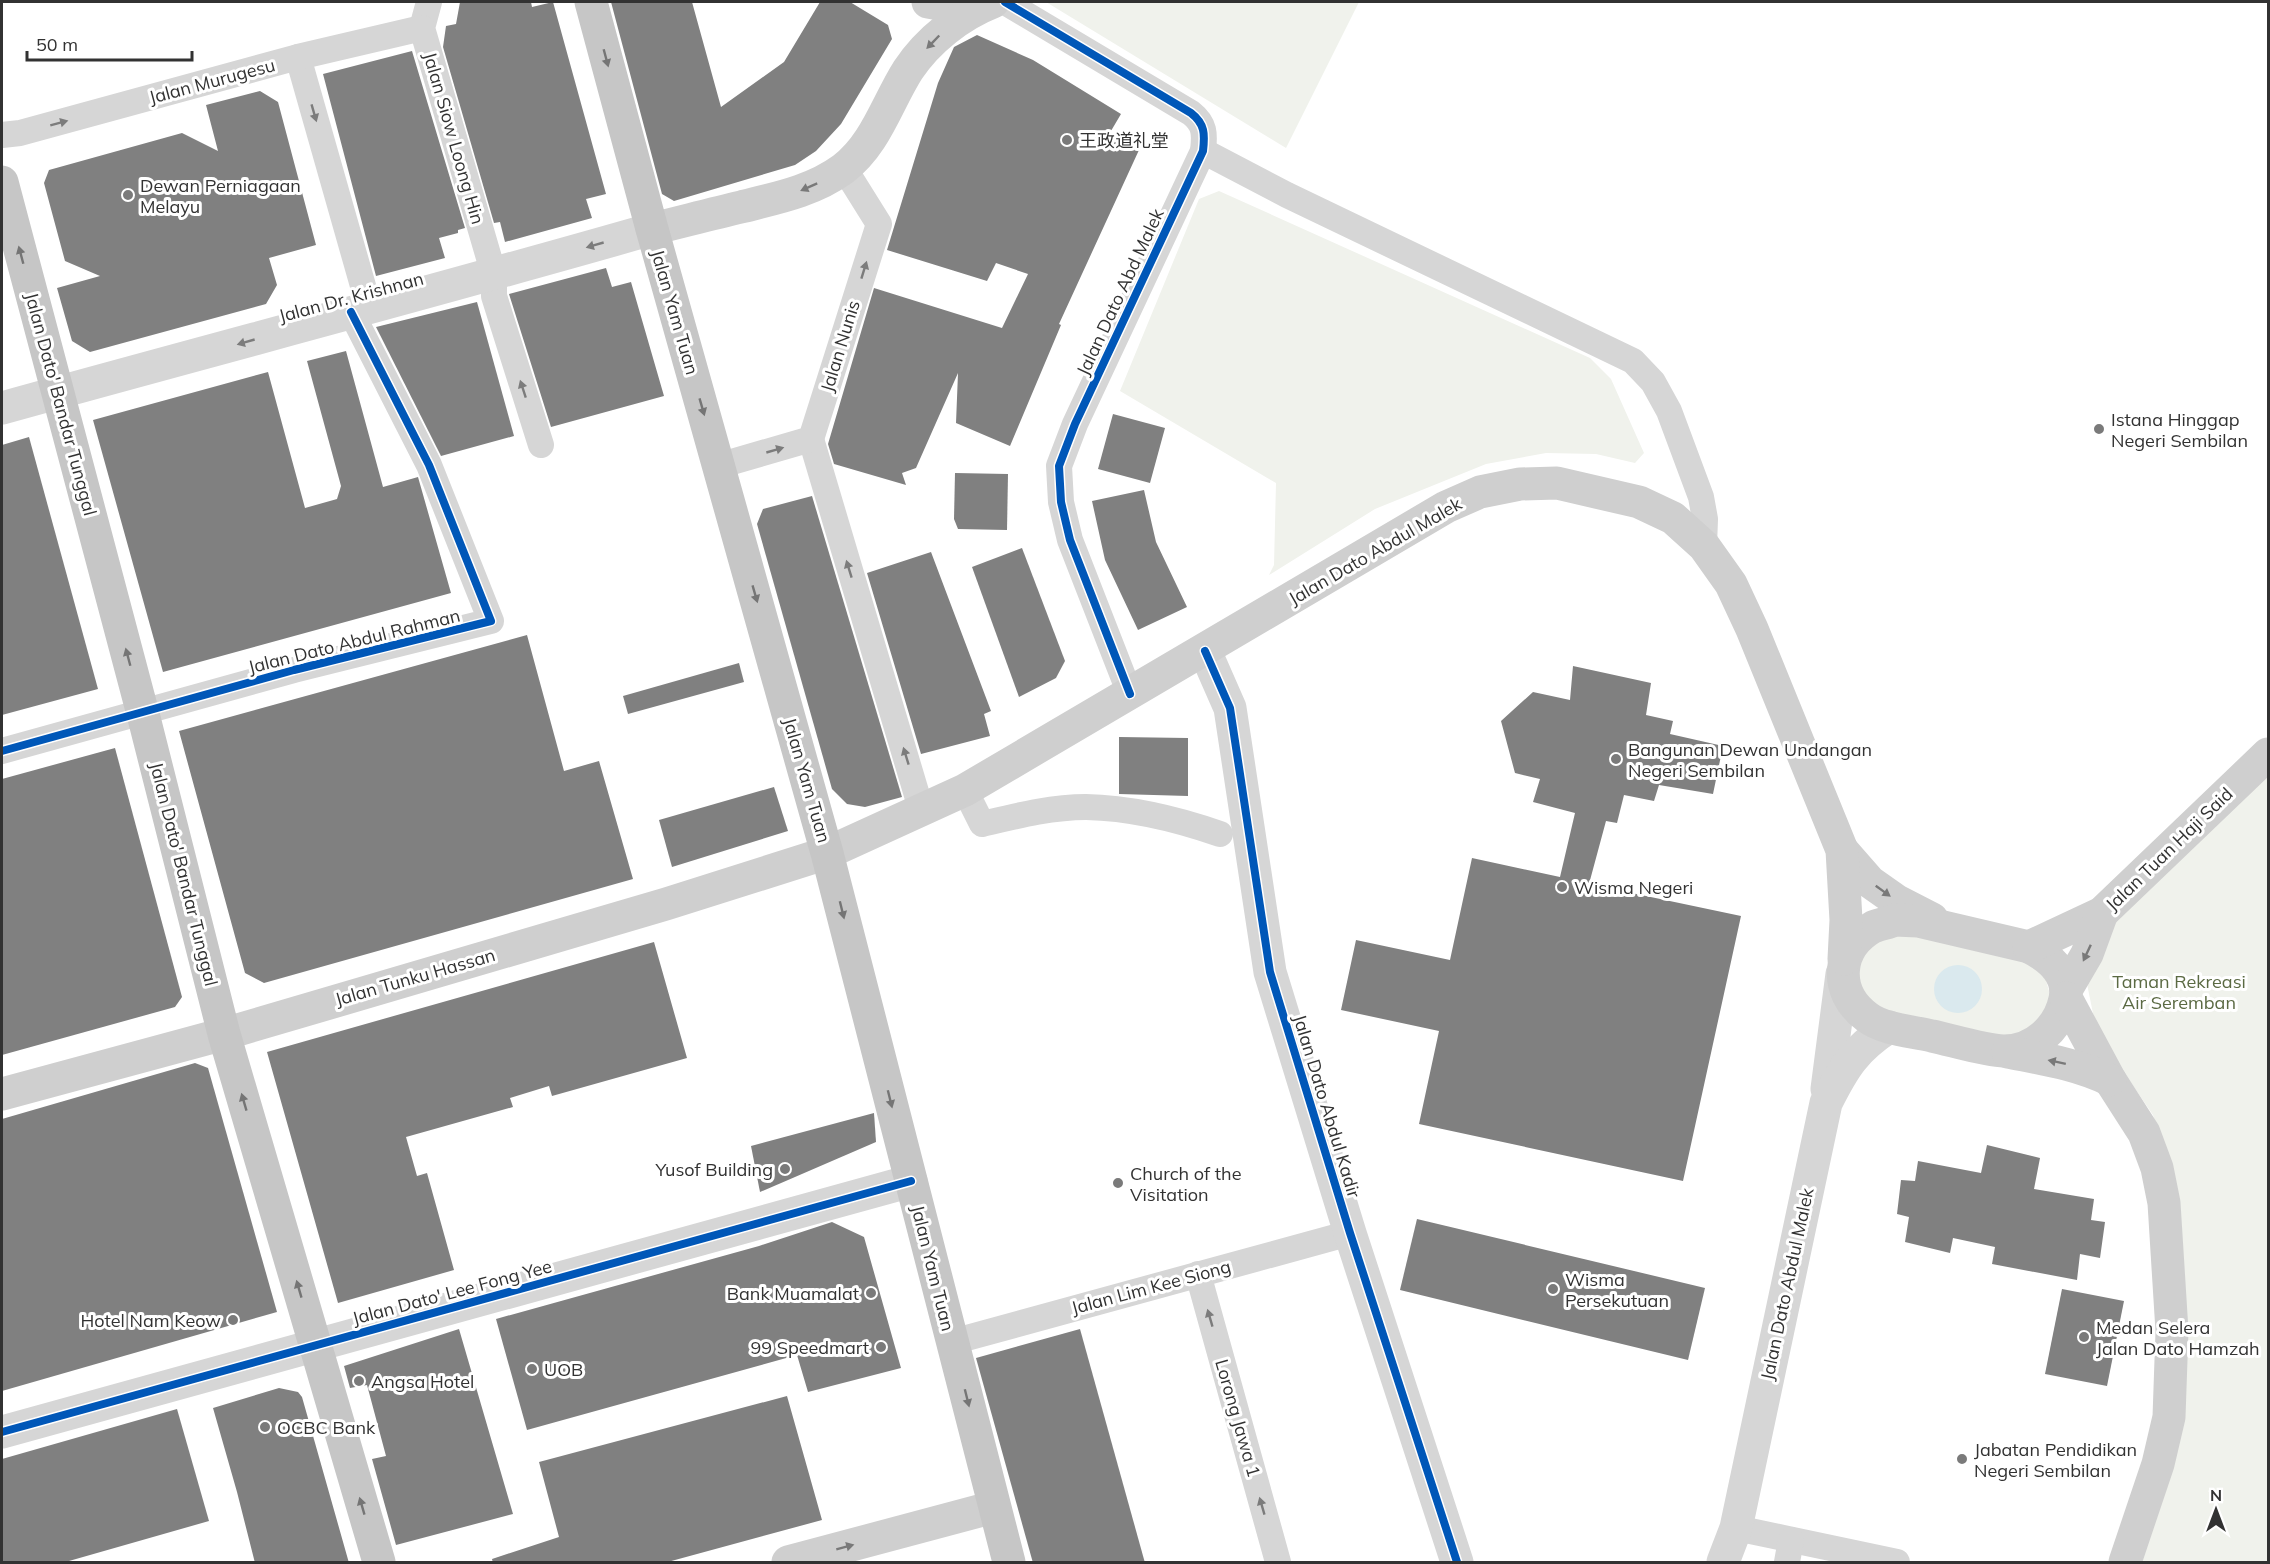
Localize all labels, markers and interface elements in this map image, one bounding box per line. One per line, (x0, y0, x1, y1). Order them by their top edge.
scale bar (27, 24, 192, 62)
text: 50 m (36, 33, 78, 56)
one-way arrow (926, 34, 940, 48)
street label: Jalan Siow Loong Hin (418, 49, 490, 227)
one-way arrow (602, 49, 611, 67)
street label: Jalan Murugesu (146, 53, 278, 109)
one-way arrow (310, 104, 319, 122)
one-way arrow (50, 118, 68, 127)
place label: 王政道礼堂 (1079, 129, 1169, 152)
marker: 王政道礼堂 (1060, 133, 1074, 147)
place label: Dewan Perniagaan Melayu (140, 174, 301, 218)
one-way arrow (800, 182, 818, 192)
marker: Dewan Perniagaan Melayu (121, 188, 135, 202)
street label: Jalan Dato Abd Malek (1071, 204, 1169, 379)
one-way arrow (586, 241, 604, 250)
one-way arrow (16, 246, 25, 264)
street label: Jalan Yam Tuan (646, 247, 704, 377)
one-way arrow (860, 261, 870, 279)
street label: Jalan Dr. Krishnan (276, 267, 426, 327)
street label: Jalan Dato' Bandar Tunggal (20, 290, 102, 518)
street label: Jalan Nunis (815, 297, 865, 395)
one-way arrow (236, 337, 255, 347)
one-way arrow (518, 380, 527, 398)
one-way arrow (698, 398, 707, 416)
place label: Istana Hinggap Negeri Sembilan (2111, 408, 2248, 452)
marker: Istana Hinggap Negeri Sembilan (2092, 422, 2106, 436)
one-way arrow (766, 445, 784, 454)
street label: Jalan Dato Abdul Malek (1284, 492, 1466, 610)
one-way arrow (844, 560, 853, 578)
one-way arrow (750, 585, 760, 603)
street label: Jalan Dato Abdul Rahman (246, 604, 462, 678)
one-way arrow (123, 648, 132, 666)
street label: Jalan Yam Tuan (778, 715, 836, 845)
place label: Bangunan Dewan Undangan Negeri Sembilan (1628, 738, 1872, 782)
one-way arrow (901, 746, 910, 764)
marker: Bangunan Dewan Undangan Negeri Sembilan (1609, 752, 1623, 766)
street label: Jalan Dato' Bandar Tunggal (145, 760, 223, 988)
street label: Jalan Tuan Haji Said (2101, 782, 2237, 916)
place label: Wisma Negeri (1574, 876, 1693, 899)
marker: Wisma Negeri (1555, 880, 1569, 894)
one-way arrow (1875, 885, 1891, 897)
one-way arrow (837, 901, 847, 919)
street label: Jalan Tunku Hassan (332, 943, 498, 1011)
one-way arrow (2082, 944, 2091, 961)
park label: Taman Rekreasi Air Seremban (2112, 970, 2246, 1014)
street label: Jalan Dato Abdul Kadir (1288, 1012, 1366, 1201)
one-way arrow (2048, 1057, 2067, 1066)
one-way arrow (886, 1090, 895, 1108)
one-way arrow (239, 1093, 248, 1111)
place label: Yusof Building (654, 1158, 773, 1181)
marker: Yusof Building (778, 1162, 792, 1176)
place label: Church of the Visitation (1130, 1162, 1241, 1206)
marker: Church of the Visitation (1111, 1176, 1125, 1190)
street label: Jalan Dato Abdul Malek (1755, 1185, 1819, 1382)
street label: Jalan Yam Tuan (906, 1203, 960, 1333)
street label: Jalan Dato' Lee Fong Yee (350, 1254, 554, 1330)
street label: Jalan Lim Kee Siong (1069, 1255, 1233, 1319)
place label: Wisma Persekutuan (1565, 1268, 1669, 1312)
one-way arrow (293, 1280, 303, 1299)
place label: Bank Muamalat (727, 1282, 859, 1305)
marker: Wisma Persekutuan (1546, 1282, 1560, 1296)
marker: Bank Muamalat (864, 1286, 878, 1300)
place label: Hotel Nam Keow (81, 1309, 221, 1332)
one-way arrow (1205, 1309, 1214, 1327)
marker: Hotel Nam Keow (226, 1313, 240, 1327)
place label: Medan Selera Jalan Dato Hamzah (2096, 1316, 2259, 1360)
marker: Medan Selera Jalan Dato Hamzah (2077, 1330, 2091, 1344)
place label: 99 Speedmart (750, 1336, 869, 1359)
marker: 99 Speedmart (874, 1340, 888, 1354)
street label: Lorong Jawa 1 (1210, 1357, 1266, 1479)
place label: UOB (544, 1358, 583, 1381)
marker: UOB (525, 1362, 539, 1376)
place label: Angsa Hotel (371, 1370, 474, 1393)
marker: Angsa Hotel (352, 1374, 366, 1388)
one-way arrow (962, 1389, 972, 1407)
place label: OCBC Bank (277, 1416, 376, 1439)
marker: OCBC Bank (258, 1420, 272, 1434)
place label: Jabatan Pendidikan Negeri Sembilan (1974, 1438, 2137, 1482)
marker: Jabatan Pendidikan Negeri Sembilan (1955, 1452, 1969, 1466)
north arrow (2186, 1480, 2246, 1540)
text: N (2210, 1485, 2222, 1505)
one-way arrow (357, 1497, 366, 1515)
one-way arrow (1257, 1497, 1267, 1515)
one-way arrow (836, 1542, 854, 1551)

